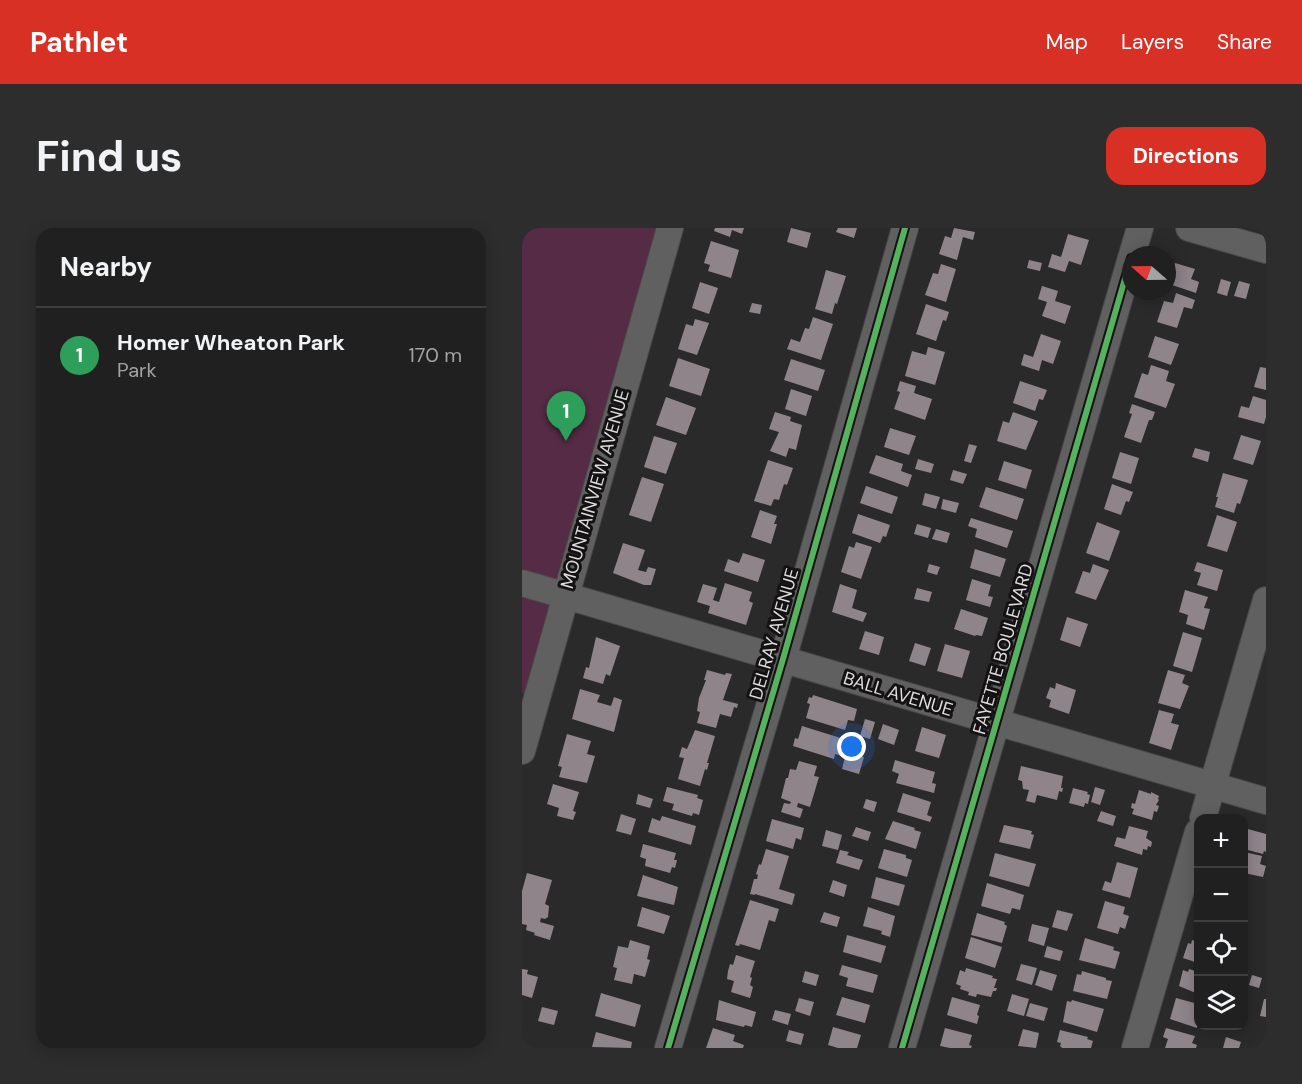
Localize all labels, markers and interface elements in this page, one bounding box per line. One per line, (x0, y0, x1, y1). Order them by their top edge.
text: Pathlet (30, 24, 128, 61)
text: Map (1046, 28, 1088, 56)
text: Layers (1121, 28, 1184, 56)
text: Share (1217, 28, 1272, 56)
button: Directions (1106, 127, 1266, 185)
text: Find us (36, 129, 182, 184)
north arrow (1122, 246, 1176, 300)
text: Nearby (60, 250, 152, 284)
text: Homer Wheaton Park (117, 328, 345, 357)
text: 1 (76, 342, 83, 368)
text: 170 m (409, 342, 462, 368)
text: Park (117, 357, 157, 383)
street label: MOUNTAINVIEW AVENUE (555, 387, 635, 591)
pin: 1 (546, 392, 585, 441)
street label: FAYETTE BOULEVARD (967, 561, 1039, 737)
street label: DELRAY AVENUE (744, 566, 804, 702)
street label: BALL AVENUE (840, 666, 956, 722)
your location (837, 732, 866, 761)
map controls (1194, 814, 1248, 1030)
button: + (1194, 814, 1248, 868)
button: − (1194, 868, 1248, 922)
button: locate (1194, 922, 1248, 976)
button: layers (1194, 976, 1248, 1030)

